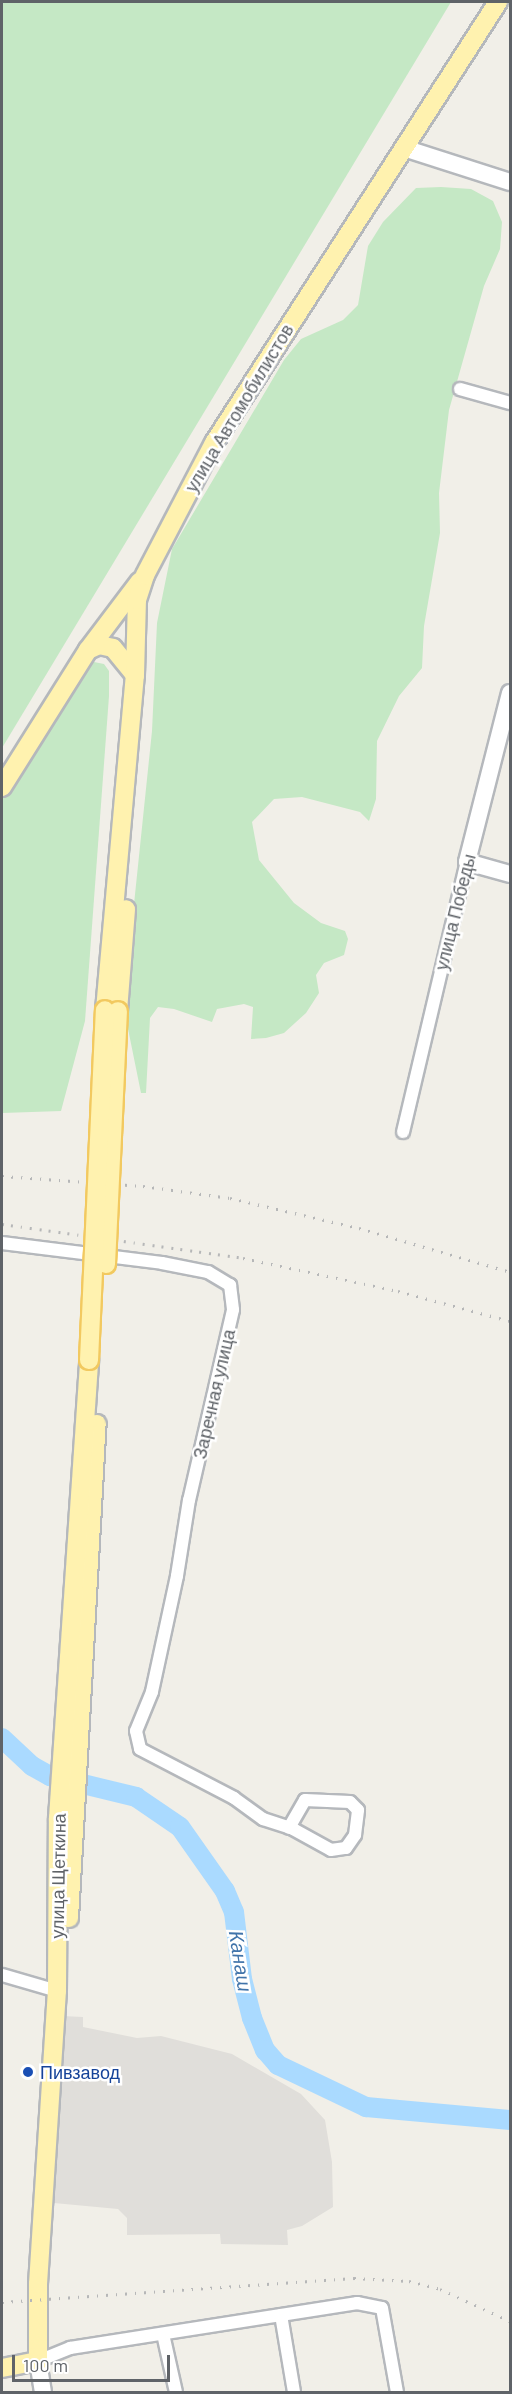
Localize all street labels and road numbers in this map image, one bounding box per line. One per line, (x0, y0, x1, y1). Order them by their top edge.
street label: улица Автомобилистов (180, 320, 298, 496)
street label: улица Победы (430, 852, 480, 972)
street label: Заречная улица (189, 1327, 239, 1461)
street label: улица Щеткина (46, 1813, 70, 1939)

